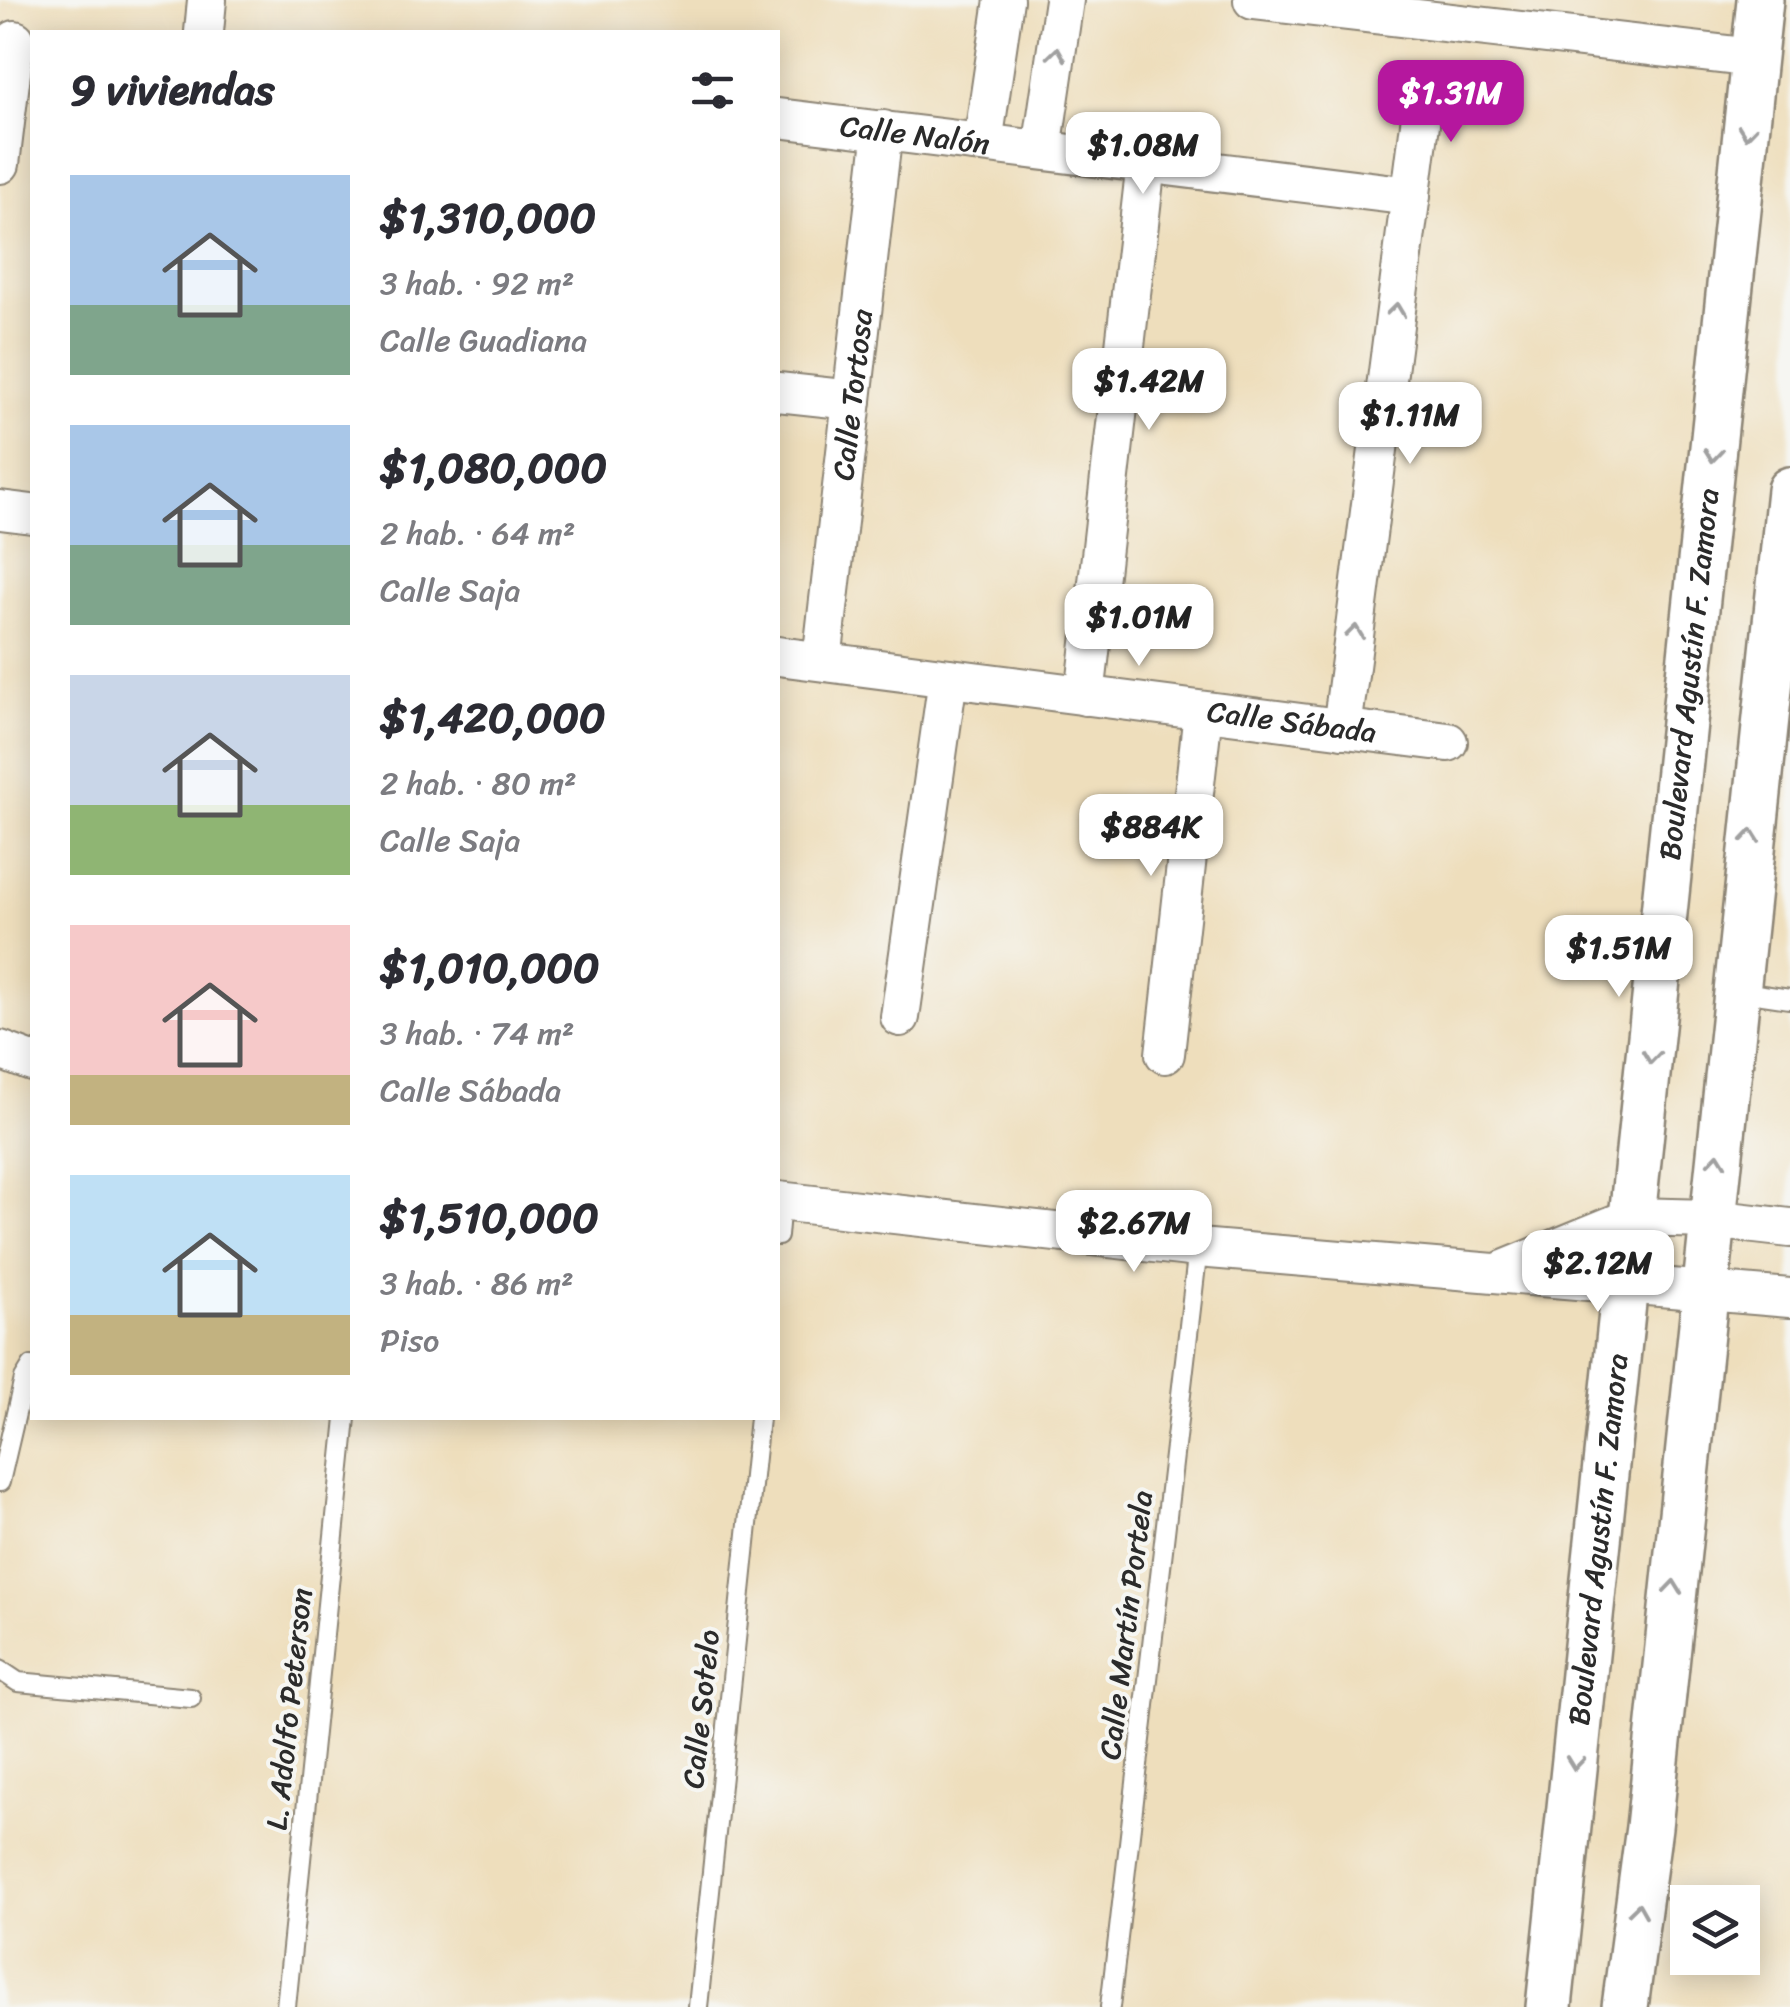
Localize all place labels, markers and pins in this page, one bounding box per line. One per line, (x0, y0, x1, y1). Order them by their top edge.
pin: $1.31M (1370, 60, 1532, 145)
pin: $1.08M (1062, 112, 1224, 197)
pin: $1.42M (1068, 348, 1230, 433)
pin: $1.11M (1329, 382, 1491, 467)
pin: $1.01M (1058, 584, 1220, 669)
pin: $884K (1081, 794, 1221, 879)
pin: $1.51M (1538, 915, 1700, 1000)
pin: $2.67M (1053, 1190, 1215, 1275)
pin: $2.12M (1517, 1230, 1679, 1315)

